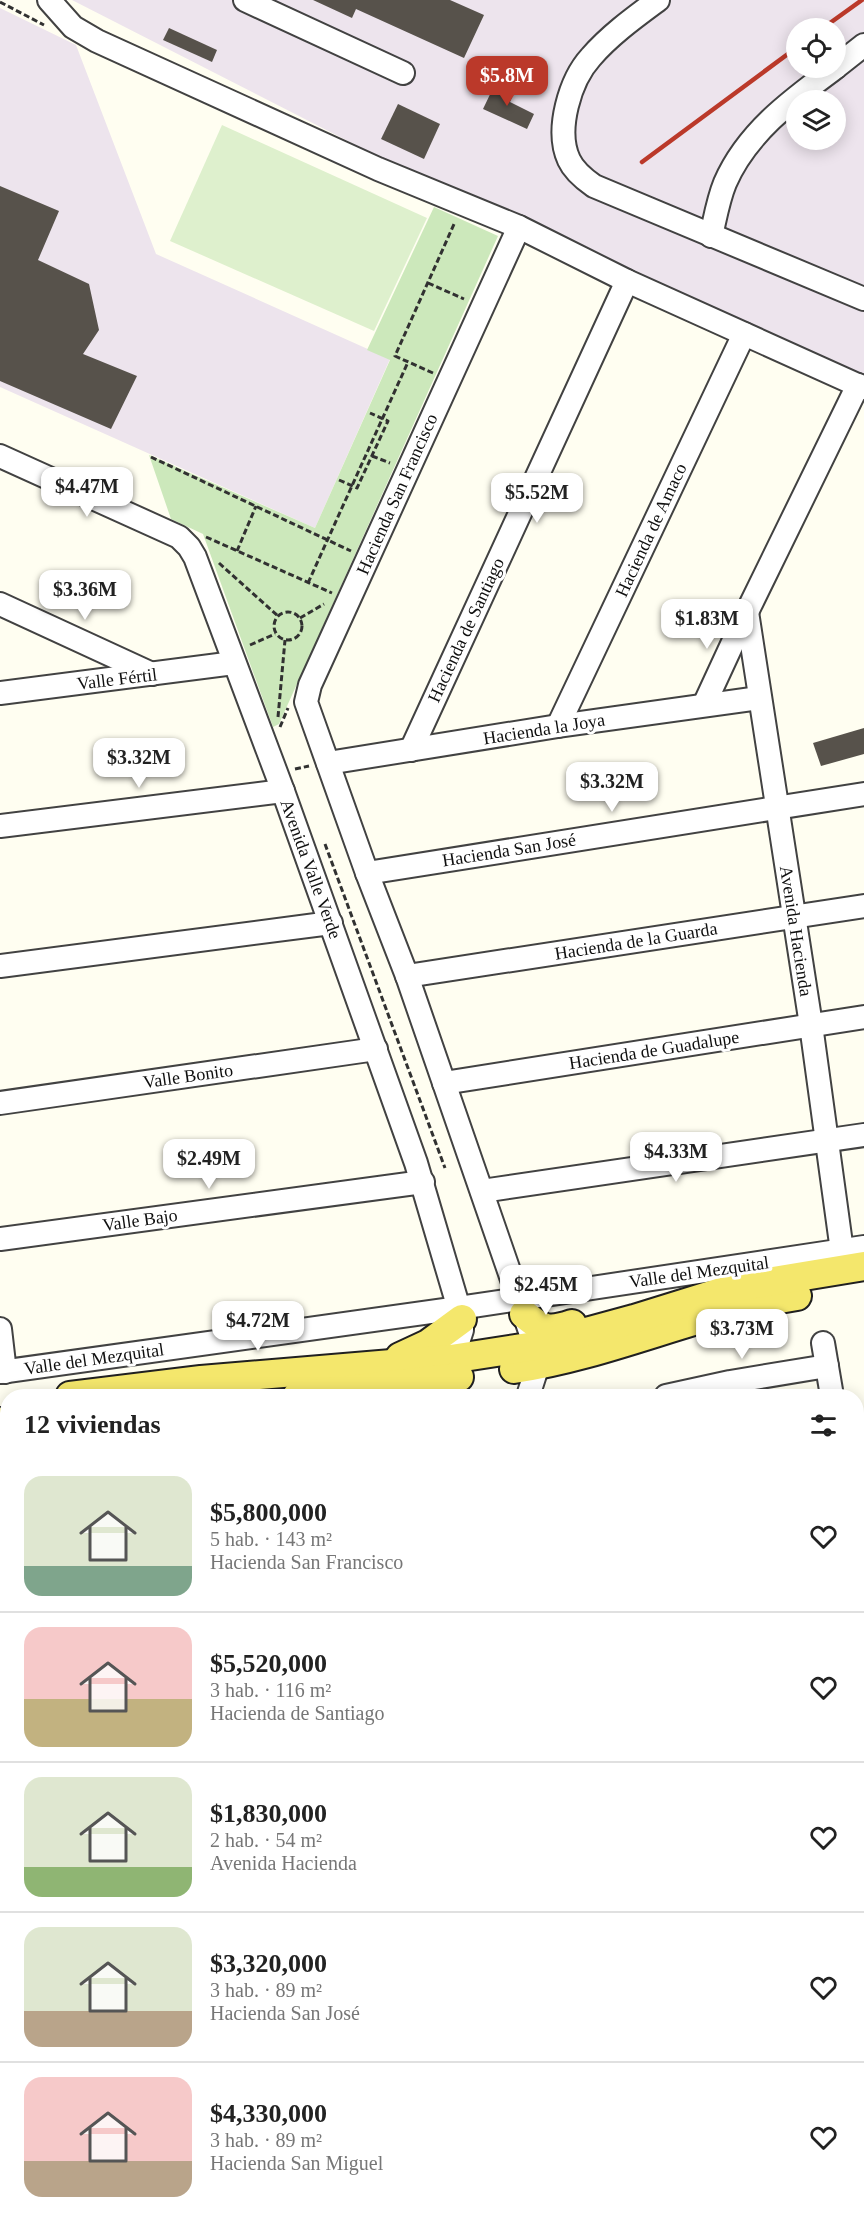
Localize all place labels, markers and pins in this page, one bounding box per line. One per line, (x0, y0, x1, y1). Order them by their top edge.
pin: $5.8M (465, 56, 549, 107)
pin: $4.47M (38, 467, 136, 518)
pin: $5.52M (488, 473, 586, 524)
pin: $3.36M (36, 570, 134, 621)
pin: $1.83M (658, 599, 756, 650)
pin: $3.32M (90, 738, 188, 789)
pin: $3.32M (563, 762, 661, 813)
pin: $4.33M (627, 1132, 725, 1183)
pin: $2.49M (160, 1139, 258, 1190)
pin: $2.45M (497, 1265, 595, 1316)
pin: $4.72M (209, 1301, 307, 1352)
pin: $3.73M (693, 1309, 791, 1360)

